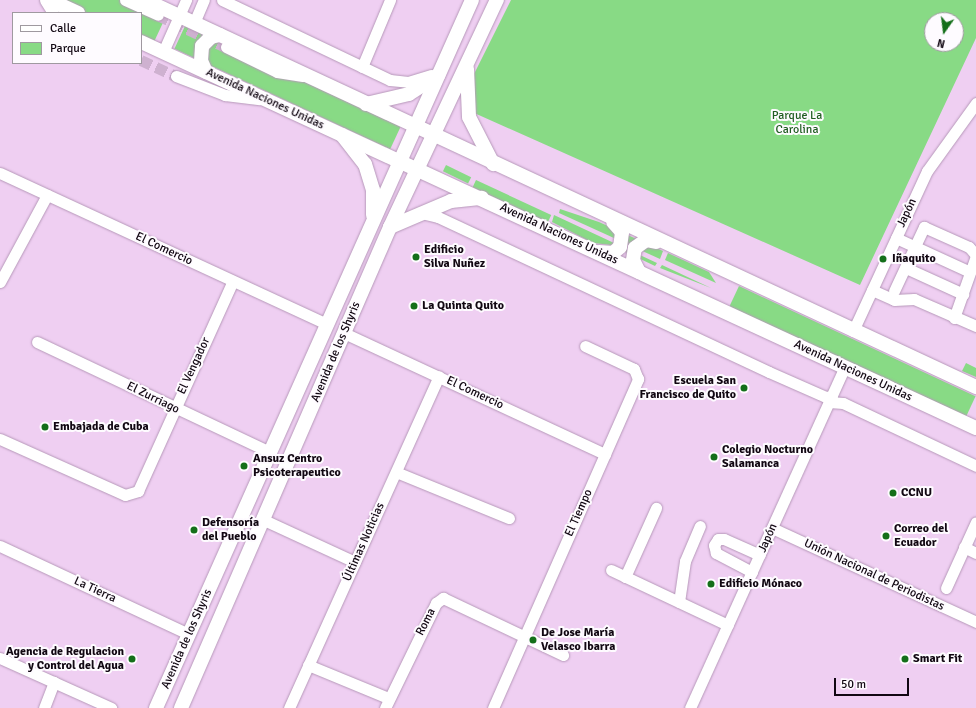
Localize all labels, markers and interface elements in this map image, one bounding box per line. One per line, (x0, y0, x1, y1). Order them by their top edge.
legend (12, 12, 142, 64)
north arrow (924, 12, 964, 52)
text: Calle (50, 21, 76, 36)
text: N (936, 36, 947, 50)
text: Parque (50, 41, 86, 56)
street label: Avenida Naciones Unidas (204, 65, 326, 133)
park label: Parque La Carolina (772, 109, 822, 137)
street label: Japón (894, 196, 920, 230)
street label: Avenida Naciones Unidas (498, 200, 620, 268)
street label: El Comercio (133, 230, 195, 268)
place label: Edificio Silva Nuñez (424, 243, 485, 271)
marker: Edificio Silva Nuñez (411, 252, 421, 262)
place label: Iñaquito (892, 252, 936, 266)
marker: Iñaquito (877, 253, 889, 265)
place label: La Quinta Quito (422, 299, 504, 313)
street label: Avenida de los Shyris (308, 300, 364, 404)
marker: La Quinta Quito (409, 301, 419, 311)
street label: El Vengador (175, 335, 213, 397)
street label: Avenida Naciones Unidas (792, 337, 914, 405)
street label: El Comercio (444, 374, 506, 412)
place label: Escuela San Francisco de Quito (639, 374, 736, 402)
street label: El Zurriago (124, 379, 182, 417)
marker: Escuela San Francisco de Quito (739, 383, 749, 393)
place label: Embajada de Cuba (53, 420, 149, 434)
marker: Embajada de Cuba (40, 422, 50, 432)
place label: Colegio Nocturno Salamanca (722, 443, 813, 471)
place label: Ansuz Centro Psicoterapeutico (253, 452, 341, 480)
marker: Colegio Nocturno Salamanca (709, 452, 719, 462)
marker: Ansuz Centro Psicoterapeutico (238, 460, 250, 472)
place label: CCNU (901, 486, 932, 500)
street label: El Tiempo (562, 487, 596, 539)
marker: CCNU (888, 488, 898, 498)
street label: Últimas Noticias (340, 500, 388, 584)
place label: Defensoría del Pueblo (202, 516, 259, 544)
street label: Japón (755, 521, 781, 555)
place label: Correo del Ecuador (894, 522, 948, 550)
marker: Defensoría del Pueblo (189, 525, 199, 535)
marker: Correo del Ecuador (881, 531, 891, 541)
street label: Unión Nacional de Periodistas (801, 536, 947, 614)
street label: La Tierra (72, 574, 118, 606)
place label: Edificio Mónaco (719, 577, 802, 591)
marker: Edificio Mónaco (706, 579, 716, 589)
street label: Avenida de los Shyris (159, 587, 215, 691)
street label: Roma (413, 606, 439, 638)
place label: De Jose María Velasco Ibarra (541, 626, 615, 654)
marker: De Jose María Velasco Ibarra (528, 635, 538, 645)
place label: Agencia de Regulacion y Control del Agua (6, 645, 124, 673)
place label: Smart Fit (913, 652, 962, 666)
marker: Agencia de Regulacion y Control del Agua (127, 654, 137, 664)
marker: Smart Fit (900, 654, 910, 664)
scale bar (836, 670, 911, 696)
text: 50 m (841, 677, 866, 692)

